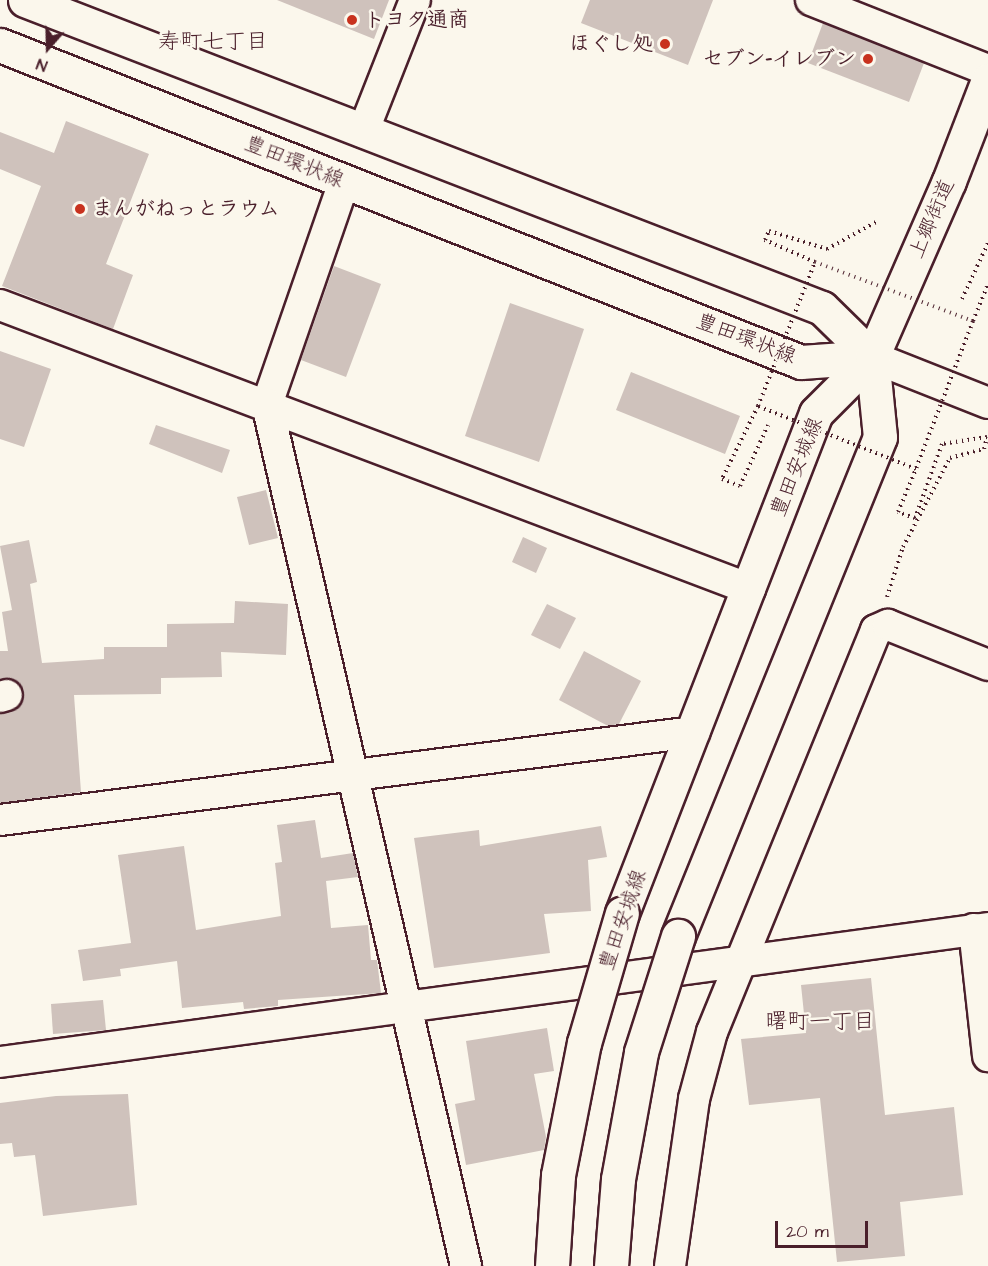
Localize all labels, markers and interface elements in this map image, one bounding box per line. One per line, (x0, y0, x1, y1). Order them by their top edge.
place label: トヨタ通商 (364, 7, 469, 33)
marker: トヨタ通商 (345, 13, 359, 27)
north arrow (18, 18, 78, 78)
district label: 寿町七丁目 (158, 29, 268, 55)
place label: ほぐし処 (569, 31, 653, 57)
marker: ほぐし処 (658, 37, 672, 51)
place label: セブン-イレブン (702, 46, 856, 72)
marker: セブン-イレブン (861, 52, 875, 66)
text: N (33, 53, 50, 77)
street label: 豊田環状線 (241, 131, 347, 193)
street label: 上郷街道 (904, 175, 960, 263)
place label: まんがねっとラウム (92, 196, 281, 222)
marker: まんがねっとラウム (73, 202, 87, 216)
street label: 豊田環状線 (692, 308, 800, 370)
street label: 豊田安城線 (766, 414, 828, 520)
street label: 豊田安城線 (594, 866, 652, 974)
district label: 曙町一丁目 (765, 1009, 875, 1035)
scale bar (778, 1209, 871, 1247)
text: 20 m (786, 1219, 829, 1244)

